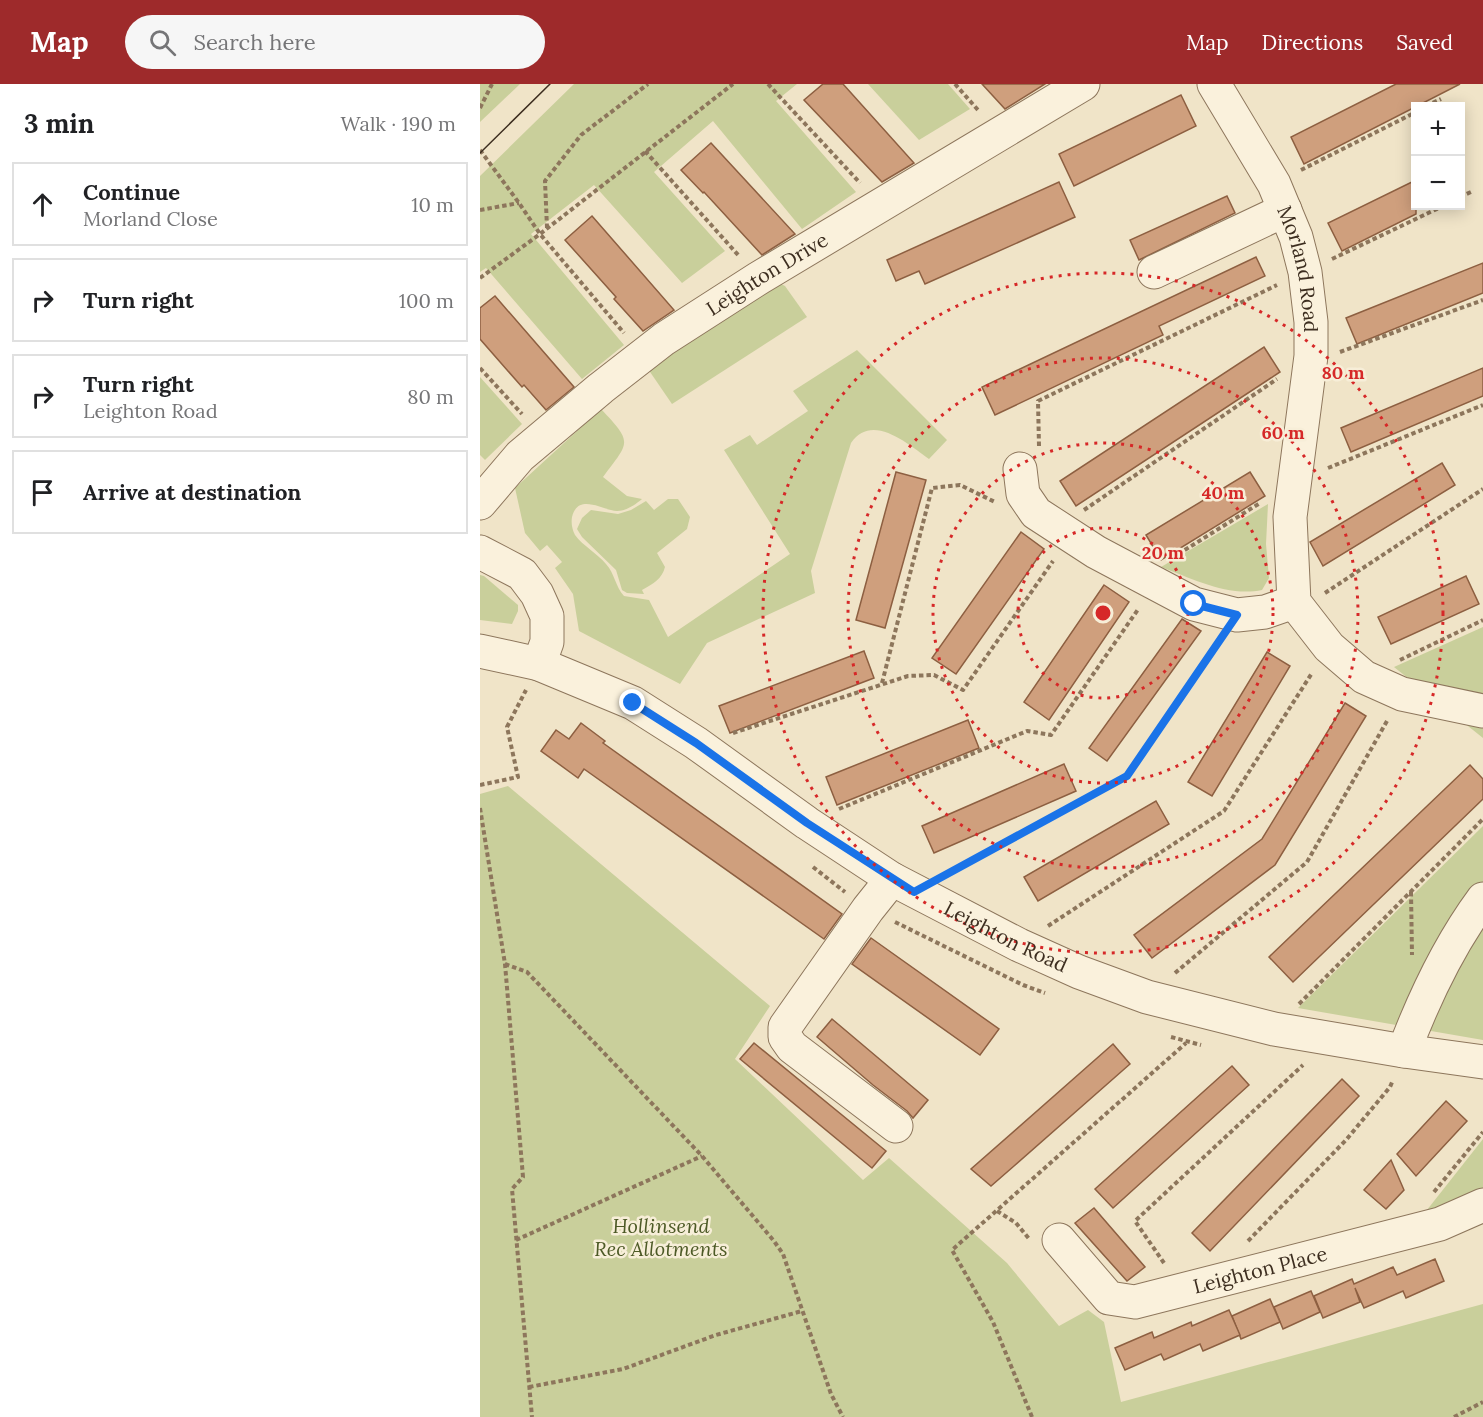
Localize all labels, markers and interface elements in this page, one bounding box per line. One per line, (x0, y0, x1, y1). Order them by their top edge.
search box (125, 15, 545, 69)
text: Map (30, 24, 89, 60)
icon: search (146, 26, 179, 59)
text: Search here (194, 28, 316, 56)
text: Map (1186, 29, 1229, 56)
text: Directions (1262, 29, 1363, 56)
text: Saved (1396, 29, 1453, 56)
map controls (1411, 102, 1465, 210)
button: + (1411, 102, 1465, 156)
text: 3 min (24, 107, 94, 140)
text: Walk · 190 m (340, 111, 456, 136)
button: − (1411, 156, 1465, 210)
text: Continue (83, 178, 180, 206)
icon: ahead (26, 188, 59, 221)
text: 10 m (411, 192, 454, 217)
street label: Morland Road (1272, 201, 1324, 333)
text: Morland Close (83, 206, 218, 231)
street label: Leighton Drive (701, 227, 832, 321)
icon: right (26, 284, 59, 317)
text: Turn right (83, 286, 194, 314)
text: 100 m (399, 288, 454, 313)
text: 80 m (1321, 361, 1365, 384)
text: Turn right (83, 370, 194, 398)
icon: right (26, 380, 59, 413)
text: 80 m (407, 384, 454, 409)
text: Leighton Road (83, 398, 218, 423)
text: 60 m (1261, 421, 1305, 444)
icon: arrive (26, 476, 59, 509)
text: Arrive at destination (83, 478, 301, 506)
text: 40 m (1202, 481, 1245, 504)
text: 20 m (1142, 541, 1185, 564)
route start (1180, 590, 1206, 616)
centre of rings (1093, 603, 1113, 623)
route end (619, 689, 645, 715)
street label: Leighton Road (940, 895, 1072, 977)
park label: Hollinsend Rec Allotments (594, 1213, 728, 1261)
street label: Leighton Place (1190, 1240, 1330, 1299)

